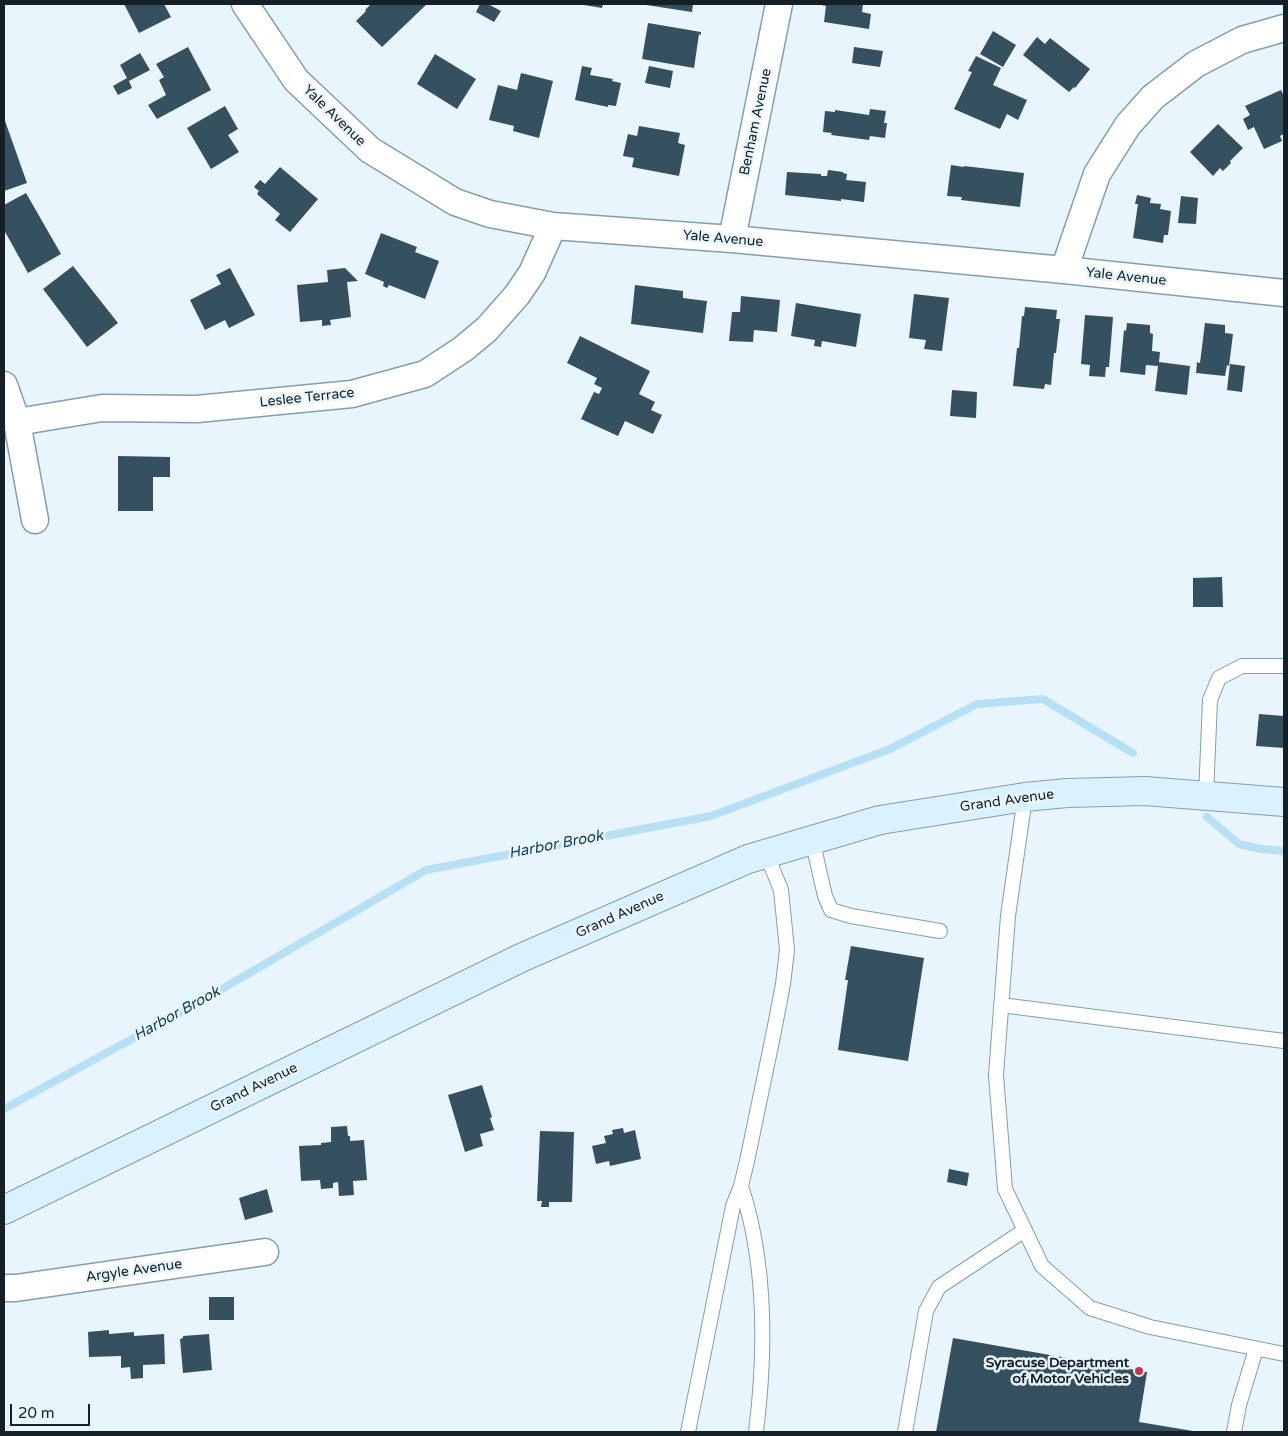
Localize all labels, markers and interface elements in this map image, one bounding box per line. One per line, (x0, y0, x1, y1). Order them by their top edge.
street label: Benham Avenue (736, 67, 776, 177)
street label: Yale Avenue (299, 82, 369, 150)
street label: Yale Avenue (682, 227, 764, 251)
street label: Yale Avenue (1085, 264, 1167, 290)
street label: Leslee Terrace (259, 385, 355, 411)
street label: Grand Avenue (959, 786, 1055, 816)
water label: Harbor Brook (507, 827, 605, 863)
street label: Grand Avenue (573, 888, 667, 942)
water label: Harbor Brook (131, 983, 223, 1045)
street label: Grand Avenue (208, 1060, 300, 1116)
street label: Argyle Avenue (85, 1256, 183, 1286)
place label: Syracuse Department of Motor Vehicles (986, 1355, 1129, 1388)
marker: Syracuse Department of Motor Vehicles (1133, 1365, 1145, 1377)
scale bar (12, 1394, 92, 1426)
text: 20 m (18, 1404, 55, 1422)

